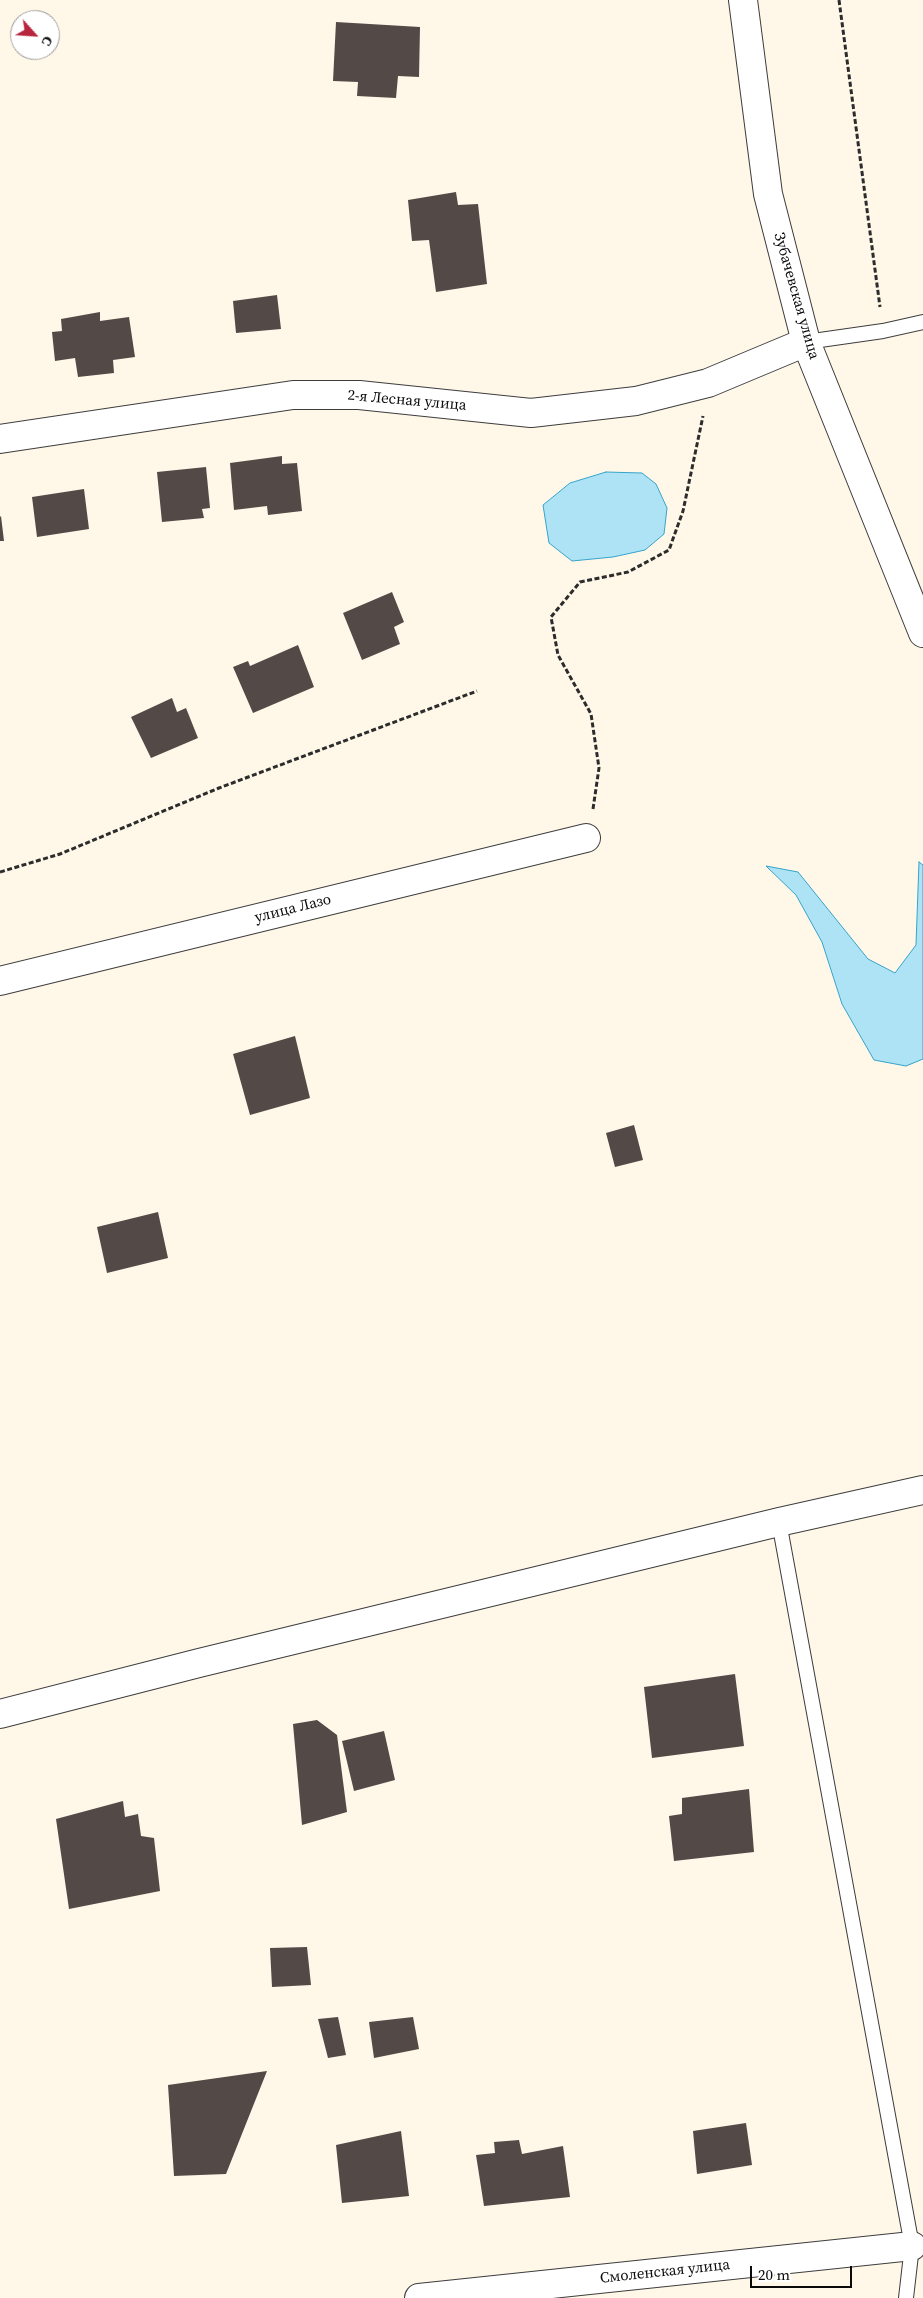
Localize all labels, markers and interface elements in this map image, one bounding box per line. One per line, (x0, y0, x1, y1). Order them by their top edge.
north arrow (10, 10, 60, 60)
text: С (37, 33, 58, 49)
street label: Зубачевская улица (769, 230, 823, 362)
street label: 2-я Лесная улица (347, 387, 467, 415)
street label: улица Лазо (253, 891, 333, 927)
street label: Смоленская улица (599, 2256, 731, 2288)
scale bar (753, 2256, 856, 2288)
text: 20 m (758, 2264, 790, 2285)

